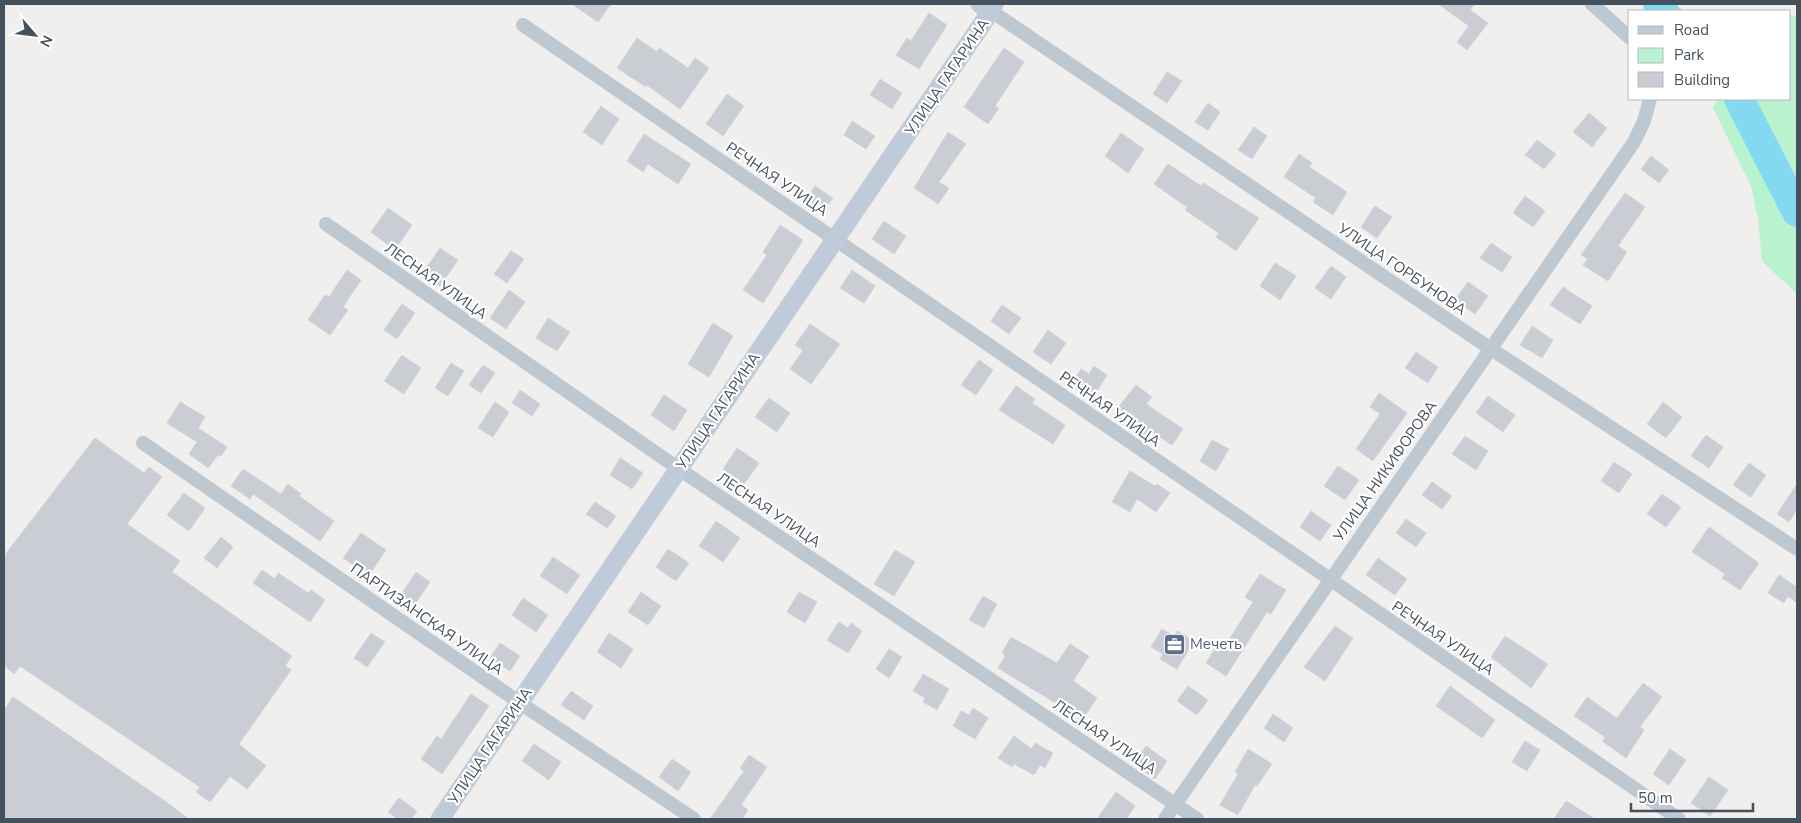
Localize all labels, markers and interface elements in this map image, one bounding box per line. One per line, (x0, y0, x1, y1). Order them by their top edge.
north arrow (10, 10, 60, 60)
legend (1628, 10, 1791, 100)
street label: УЛИЦА ГАГАРИНА (900, 15, 994, 140)
text: Road (1674, 20, 1709, 40)
text: N (35, 32, 57, 50)
text: Park (1674, 45, 1704, 65)
text: Building (1674, 70, 1730, 90)
street label: РЕЧНАЯ УЛИЦА (722, 137, 832, 221)
street label: УЛИЦА ГОРБУНОВА (1333, 218, 1470, 320)
street label: ЛЕСНАЯ УЛИЦА (381, 238, 491, 324)
street label: УЛИЦА ГАГАРИНА (671, 349, 765, 474)
street label: РЕЧНАЯ УЛИЦА (1055, 367, 1165, 451)
street label: УЛИЦА НИКИФОРОВА (1328, 397, 1441, 546)
street label: ЛЕСНАЯ УЛИЦА (713, 468, 825, 552)
street label: ПАРТИЗАНСКАЯ УЛИЦА (347, 559, 507, 680)
street label: РЕЧНАЯ УЛИЦА (1388, 596, 1498, 680)
office icon: Мечеть (1162, 632, 1186, 656)
place label: Мечеть (1190, 634, 1242, 654)
street label: УЛИЦА ГАГАРИНА (443, 684, 537, 809)
street label: ЛЕСНАЯ УЛИЦА (1049, 695, 1161, 779)
scale bar (1631, 780, 1754, 812)
text: 50 m (1638, 788, 1673, 808)

